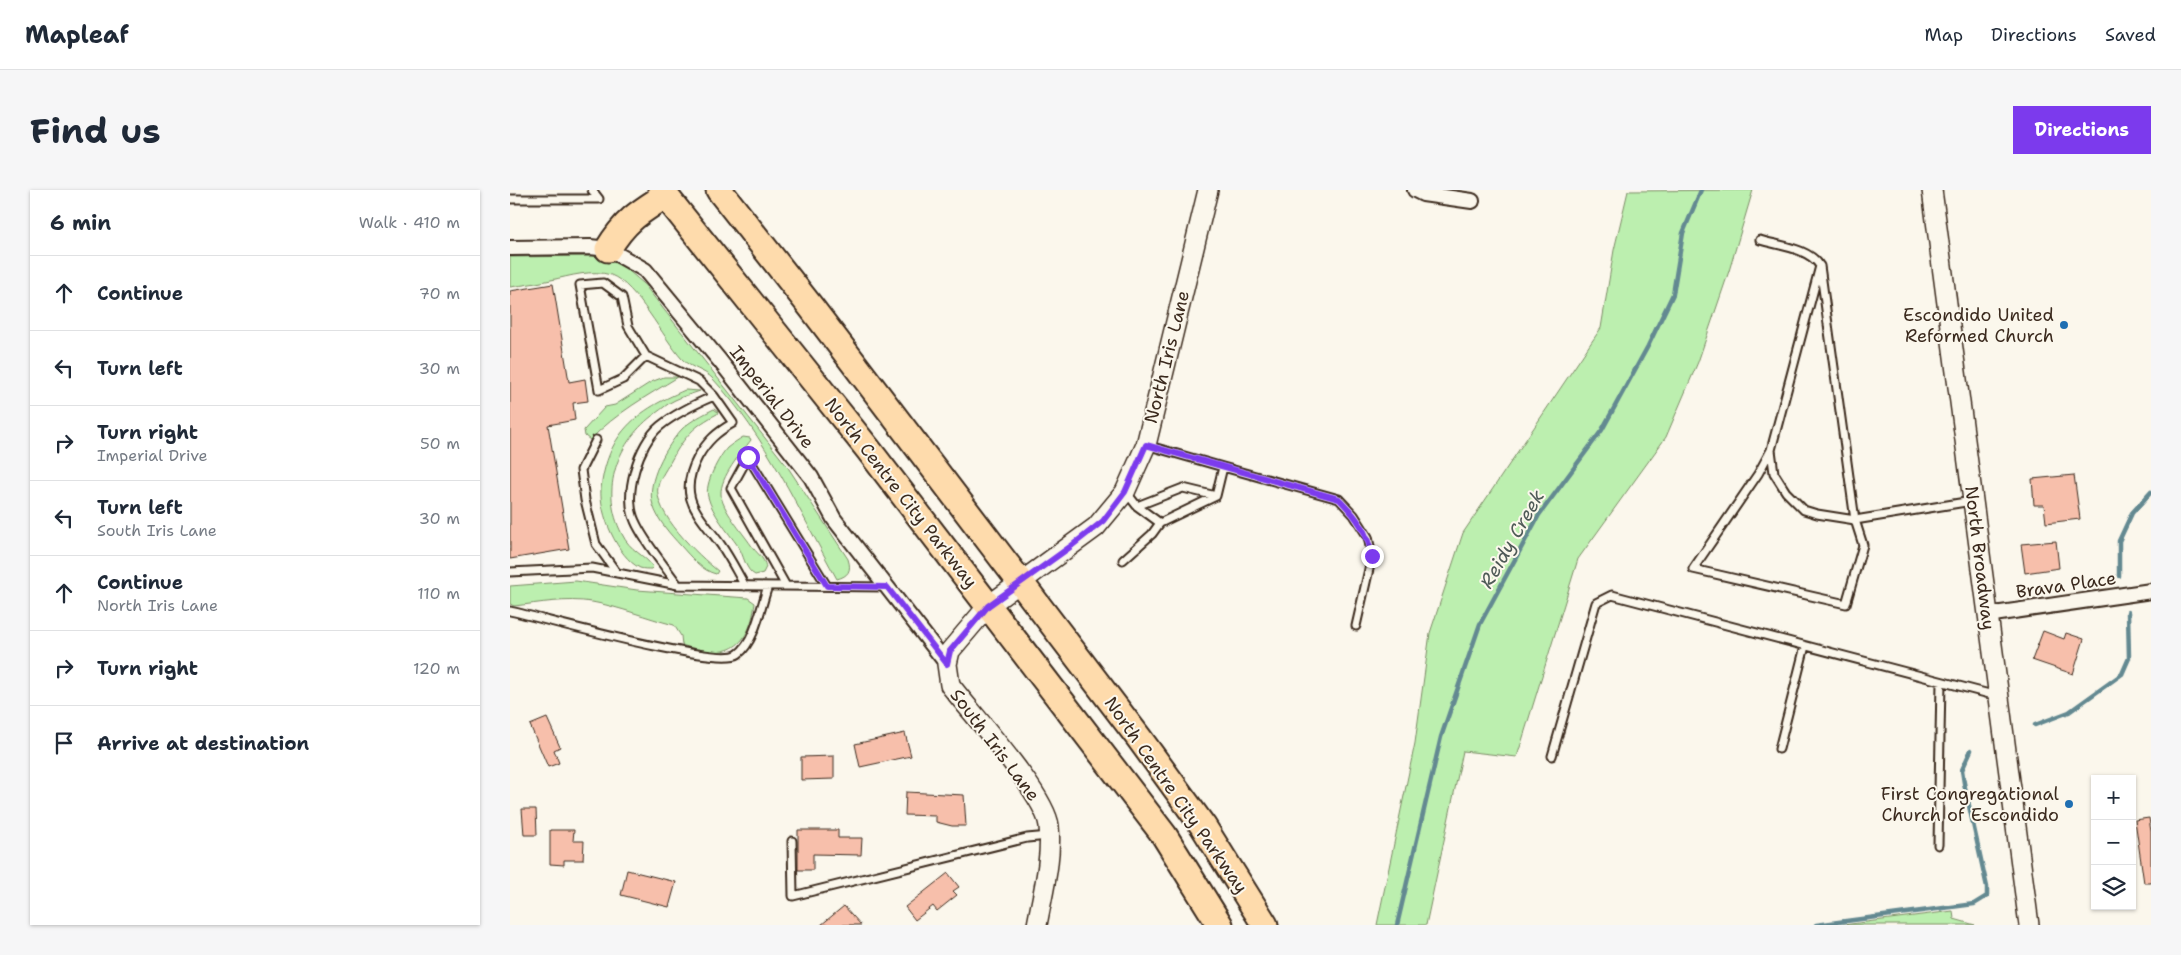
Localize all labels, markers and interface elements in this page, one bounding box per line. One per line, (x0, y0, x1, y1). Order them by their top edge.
text: Mapleaf (25, 19, 129, 51)
text: Map (1925, 23, 1963, 47)
text: Directions (1991, 23, 2077, 47)
text: Saved (2105, 23, 2156, 47)
button: Directions (2013, 106, 2151, 154)
text: Find us (30, 107, 161, 154)
text: 6 min (50, 209, 111, 237)
text: Walk · 410 m (359, 212, 460, 233)
icon: ahead (50, 279, 78, 307)
text: Continue (97, 281, 183, 306)
text: 70 m (419, 283, 460, 304)
street label: North Iris Lane (1139, 288, 1195, 426)
place label: Escondido United Reformed Church (1903, 303, 2054, 348)
marker: Escondido United Reformed Church (2058, 319, 2070, 331)
street label: Imperial Drive (724, 341, 820, 453)
icon: left (50, 354, 78, 382)
text: Turn left (97, 356, 183, 381)
text: 30 m (419, 358, 460, 379)
street label: North Centre City Parkway (819, 393, 983, 593)
text: Turn right (97, 420, 198, 445)
icon: right (50, 429, 78, 457)
text: 50 m (420, 433, 460, 454)
text: Imperial Drive (97, 445, 208, 466)
route start (737, 446, 760, 469)
water label: Reidy Creek (1474, 485, 1550, 593)
street label: North Broadway (1959, 485, 2001, 631)
text: Turn left (97, 495, 183, 520)
icon: left (50, 504, 78, 532)
text: 30 m (419, 508, 460, 529)
text: South Iris Lane (97, 520, 217, 541)
route end (1361, 545, 1384, 568)
street label: Brava Place (2014, 566, 2118, 604)
text: Continue (97, 570, 183, 595)
icon: ahead (50, 579, 78, 607)
text: 110 m (417, 583, 460, 604)
text: North Iris Lane (97, 595, 218, 616)
icon: right (50, 654, 78, 682)
text: Turn right (97, 656, 198, 681)
text: 120 m (413, 658, 460, 679)
street label: South Iris Lane (945, 684, 1045, 806)
street label: North Centre City Parkway (1099, 692, 1253, 898)
icon: arrive (50, 729, 78, 757)
text: Arrive at destination (97, 731, 309, 756)
map controls (2091, 775, 2136, 910)
button: + (2091, 775, 2136, 820)
place label: First Congregational Church of Escondido (1881, 782, 2060, 827)
marker: First Congregational Church of Escondido (2063, 798, 2075, 810)
button: − (2091, 820, 2136, 865)
button: layers (2091, 865, 2136, 910)

